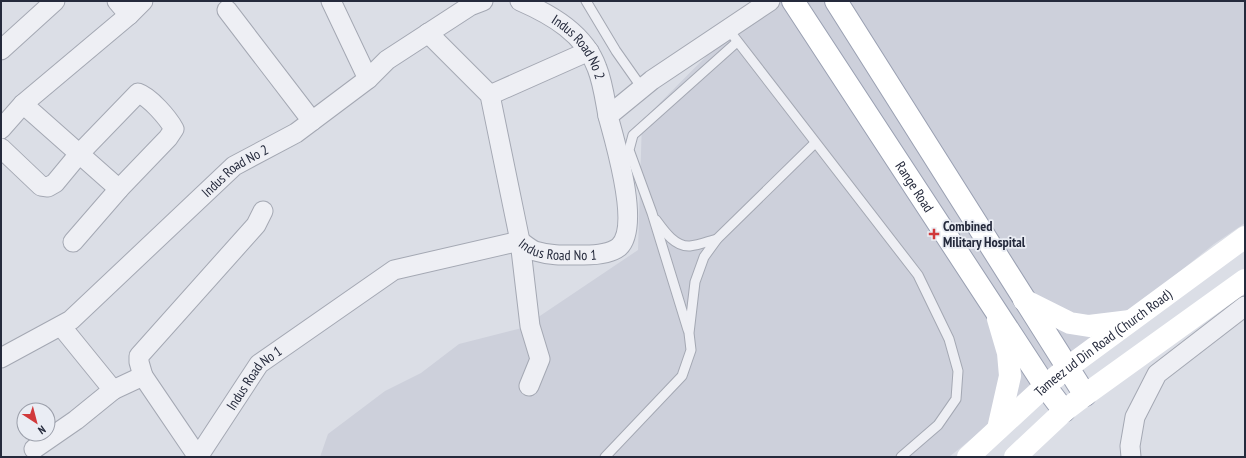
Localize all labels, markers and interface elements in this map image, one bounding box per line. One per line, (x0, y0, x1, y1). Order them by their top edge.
street label: Indus Road No 2 (548, 11, 609, 82)
street label: Indus Road No 2 (198, 140, 271, 201)
street label: Range Road (891, 158, 938, 216)
place label: Combined Military Hospital (943, 217, 1026, 251)
marker: Combined Military Hospital (928, 228, 940, 240)
street label: Indus Road No 1 (515, 234, 597, 264)
street label: Tameez ud Din Road (Church Road) (1030, 285, 1176, 400)
street label: Indus Road No 1 (222, 342, 285, 413)
north arrow (16, 402, 56, 442)
text: N (35, 423, 48, 438)

